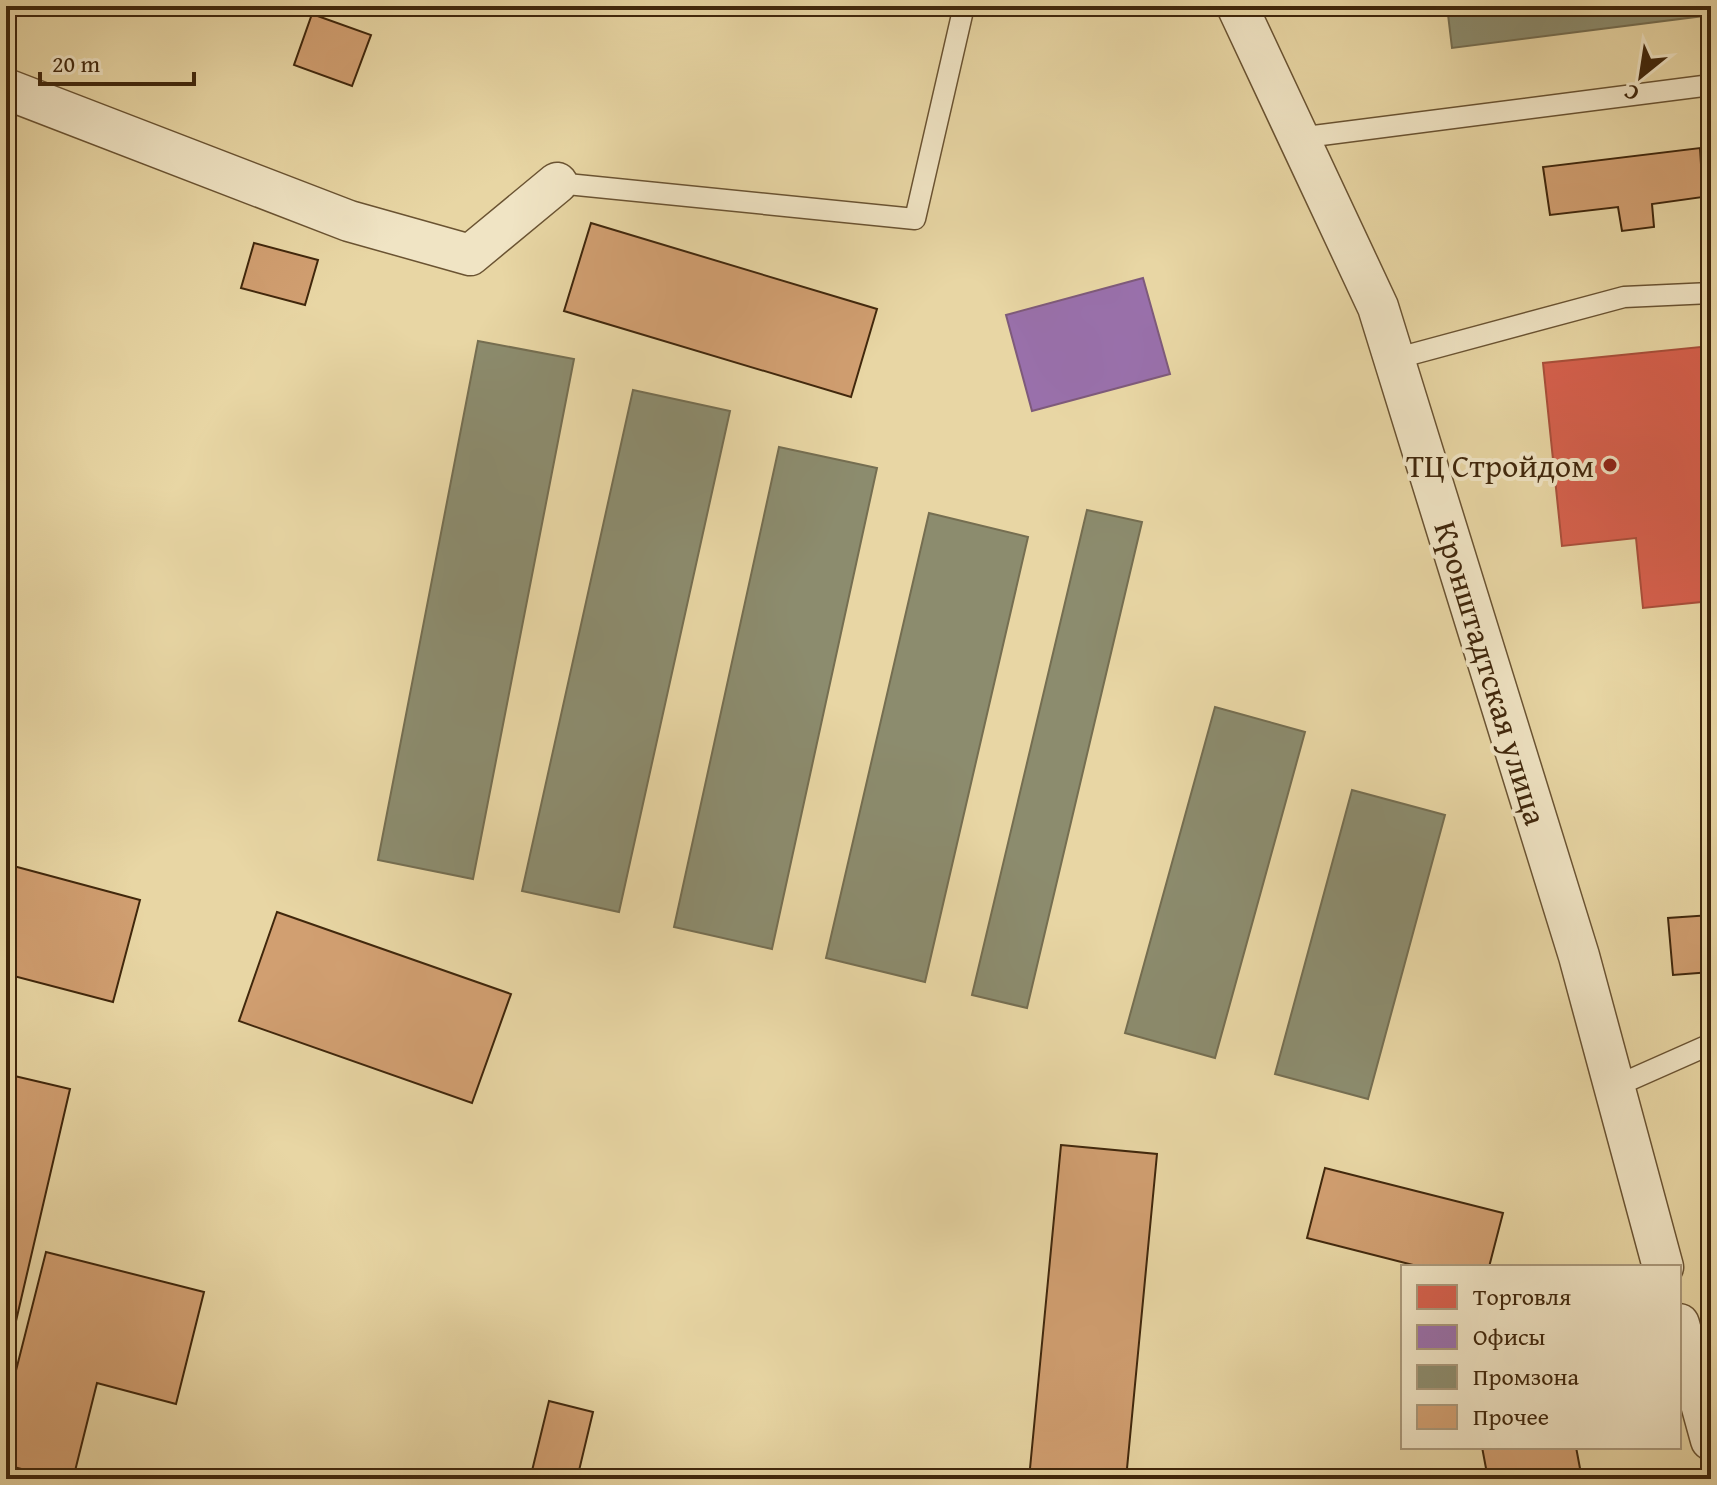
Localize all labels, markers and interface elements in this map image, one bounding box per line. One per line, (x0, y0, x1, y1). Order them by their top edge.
scale bar (40, 36, 194, 86)
north arrow (1601, 36, 1681, 116)
text: 20 m (52, 46, 100, 81)
text: С (1618, 76, 1644, 110)
place label: ТЦ Стройдом (1406, 442, 1594, 489)
marker: ТЦ Стройдом (1601, 456, 1619, 474)
street label: Кронштадтская улица (1422, 515, 1560, 831)
legend (1401, 1265, 1681, 1449)
text: Торговля (1473, 1279, 1571, 1314)
text: Офисы (1473, 1319, 1546, 1354)
text: Промзона (1473, 1359, 1579, 1394)
text: Прочее (1473, 1399, 1549, 1434)

